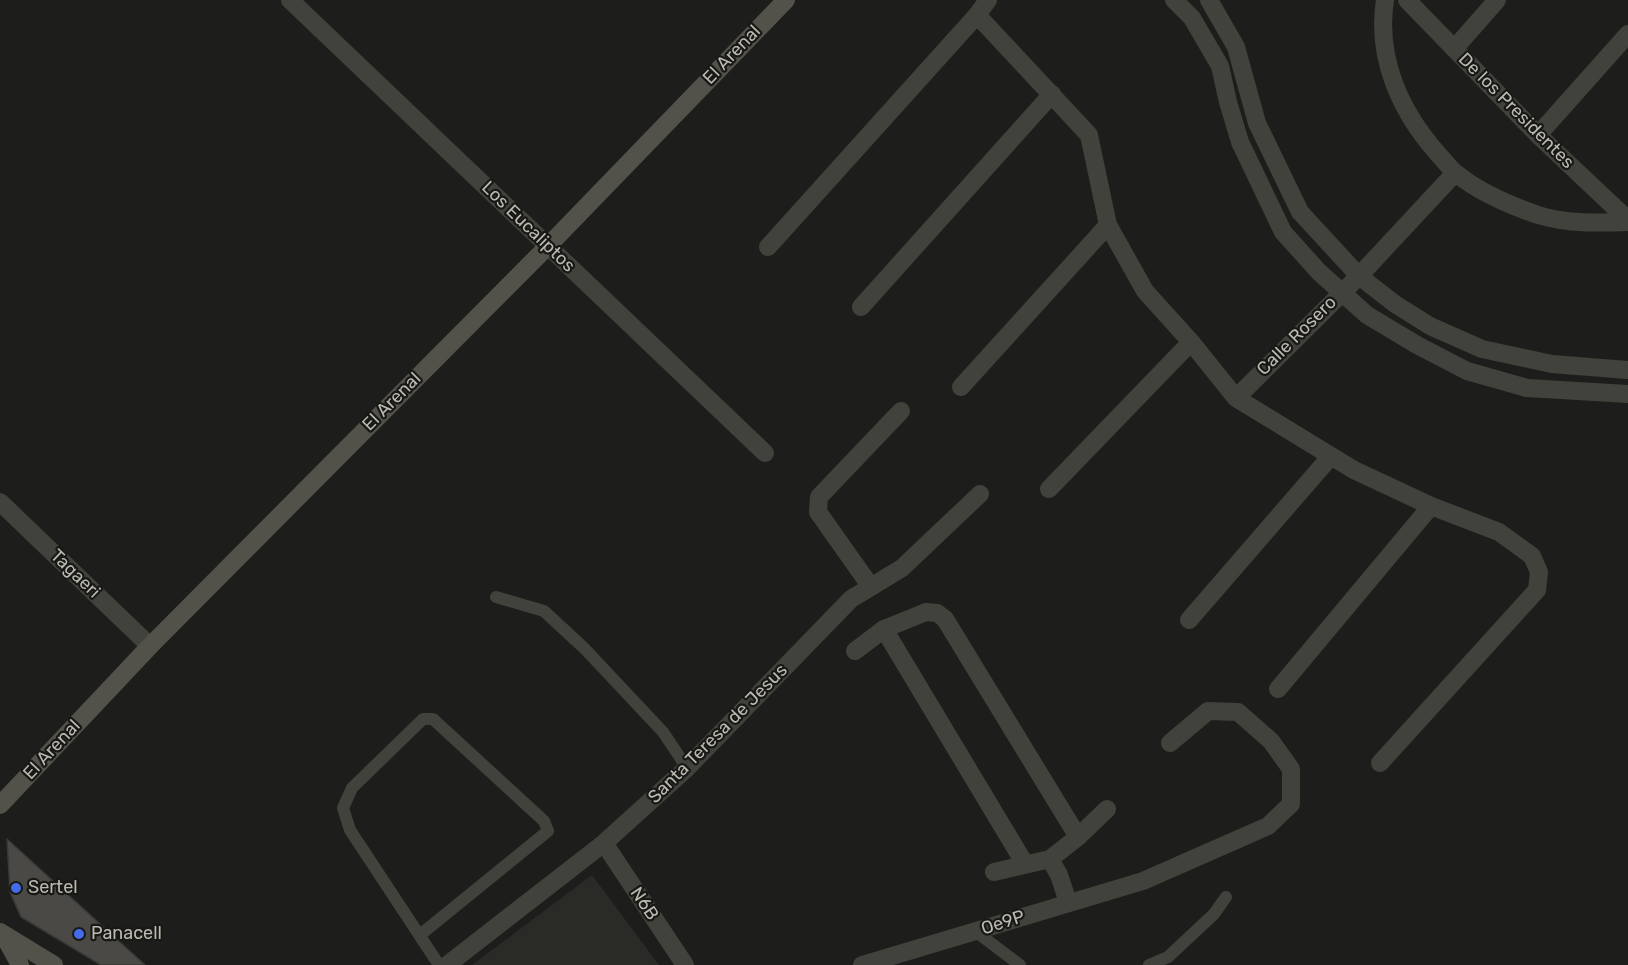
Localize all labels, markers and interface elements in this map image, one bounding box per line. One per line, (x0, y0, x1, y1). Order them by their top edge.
street label: El Arenal (699, 21, 765, 89)
street label: De los Presidentes (1454, 49, 1578, 173)
street label: Los Eucaliptos (477, 177, 579, 277)
street label: Calle Rosero (1253, 292, 1341, 380)
street label: El Arenal (358, 368, 426, 436)
street label: Tagaeri (46, 545, 104, 603)
street label: Santa Teresa de Jesus (644, 660, 792, 808)
street label: El Arenal (19, 716, 85, 784)
place label: Sertel (28, 877, 78, 899)
marker: Sertel (9, 881, 23, 895)
street label: N6B (625, 883, 663, 925)
street label: Oe9P (979, 906, 1027, 940)
place label: Panacell (91, 923, 162, 945)
marker: Panacell (72, 927, 86, 941)

